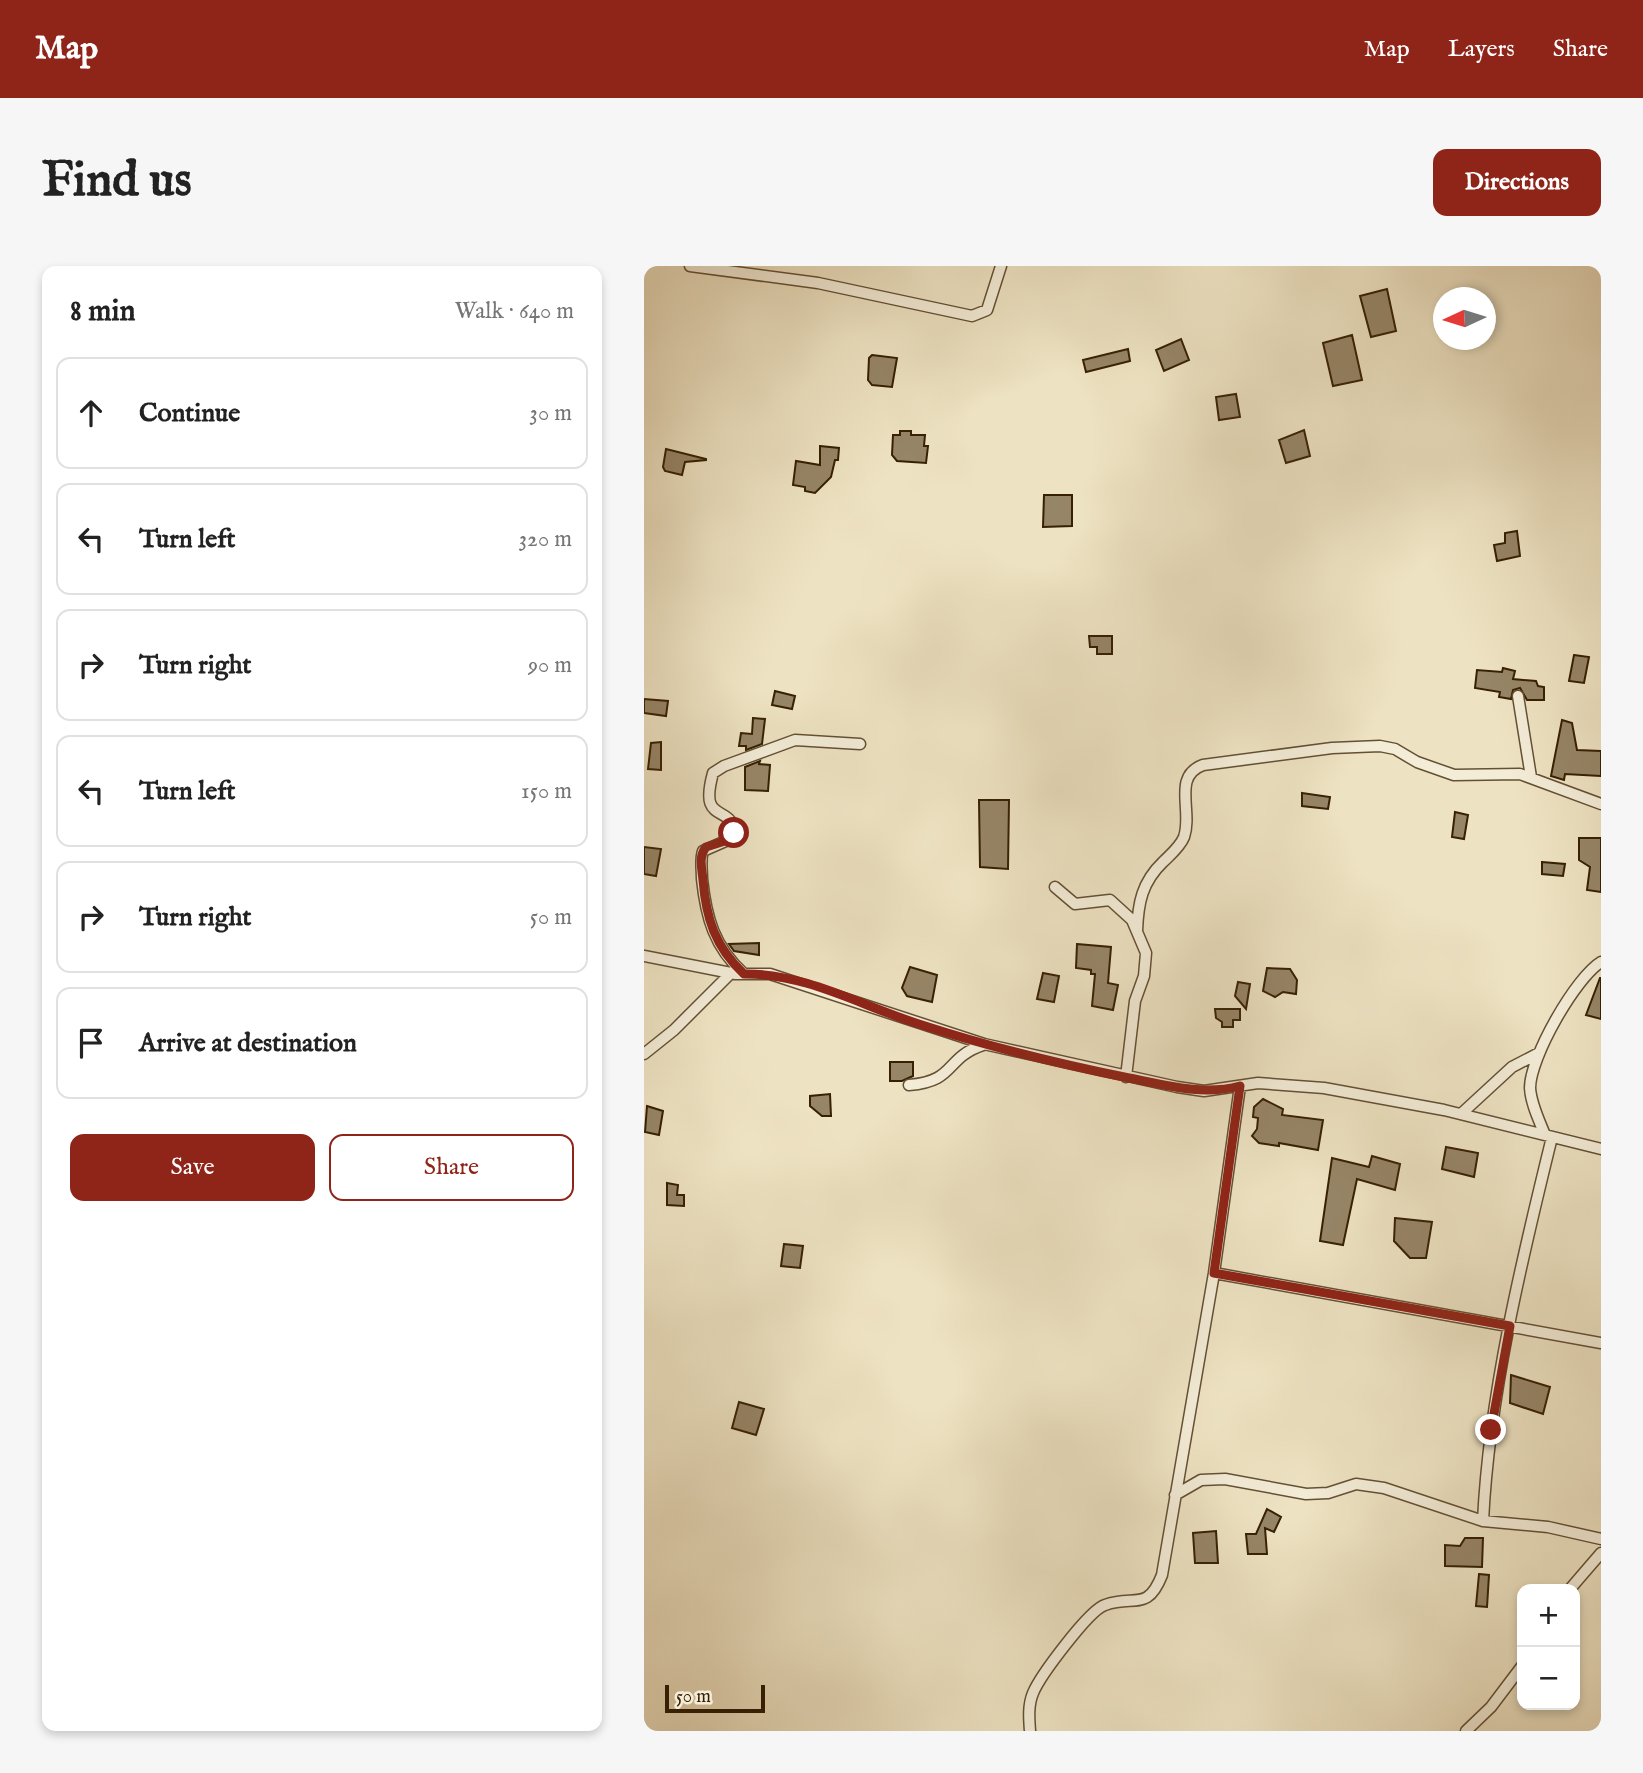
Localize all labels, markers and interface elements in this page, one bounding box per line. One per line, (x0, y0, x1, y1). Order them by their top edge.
text: Map (35, 28, 98, 70)
text: Map (1364, 34, 1410, 65)
text: Layers (1448, 34, 1515, 65)
text: Share (1553, 34, 1608, 65)
button: Directions (1433, 149, 1601, 216)
text: Find us (42, 151, 192, 213)
north arrow (1433, 287, 1496, 350)
text: 8 min (70, 293, 136, 331)
text: Walk · 640 m (455, 297, 574, 326)
icon: ahead (72, 394, 110, 432)
text: Continue (139, 397, 240, 430)
text: 30 m (529, 399, 572, 428)
icon: left (72, 520, 110, 558)
text: Turn left (139, 523, 236, 556)
text: 320 m (519, 525, 572, 554)
icon: right (72, 646, 110, 684)
text: Turn right (139, 649, 252, 682)
text: 90 m (528, 651, 572, 680)
icon: left (72, 772, 110, 810)
text: Turn left (139, 775, 236, 808)
text: 150 m (521, 777, 572, 806)
route start (718, 817, 749, 848)
icon: right (72, 898, 110, 936)
text: Turn right (139, 901, 252, 934)
text: 50 m (530, 903, 572, 932)
icon: arrive (72, 1024, 110, 1062)
text: Arrive at destination (139, 1027, 357, 1060)
button: Save (70, 1134, 315, 1201)
button: Share (329, 1134, 574, 1201)
route end (1475, 1414, 1506, 1445)
map controls (1517, 1584, 1580, 1710)
button: + (1517, 1584, 1580, 1647)
button: − (1517, 1647, 1580, 1710)
scale bar (665, 1682, 765, 1714)
text: 50 m (676, 1685, 711, 1709)

